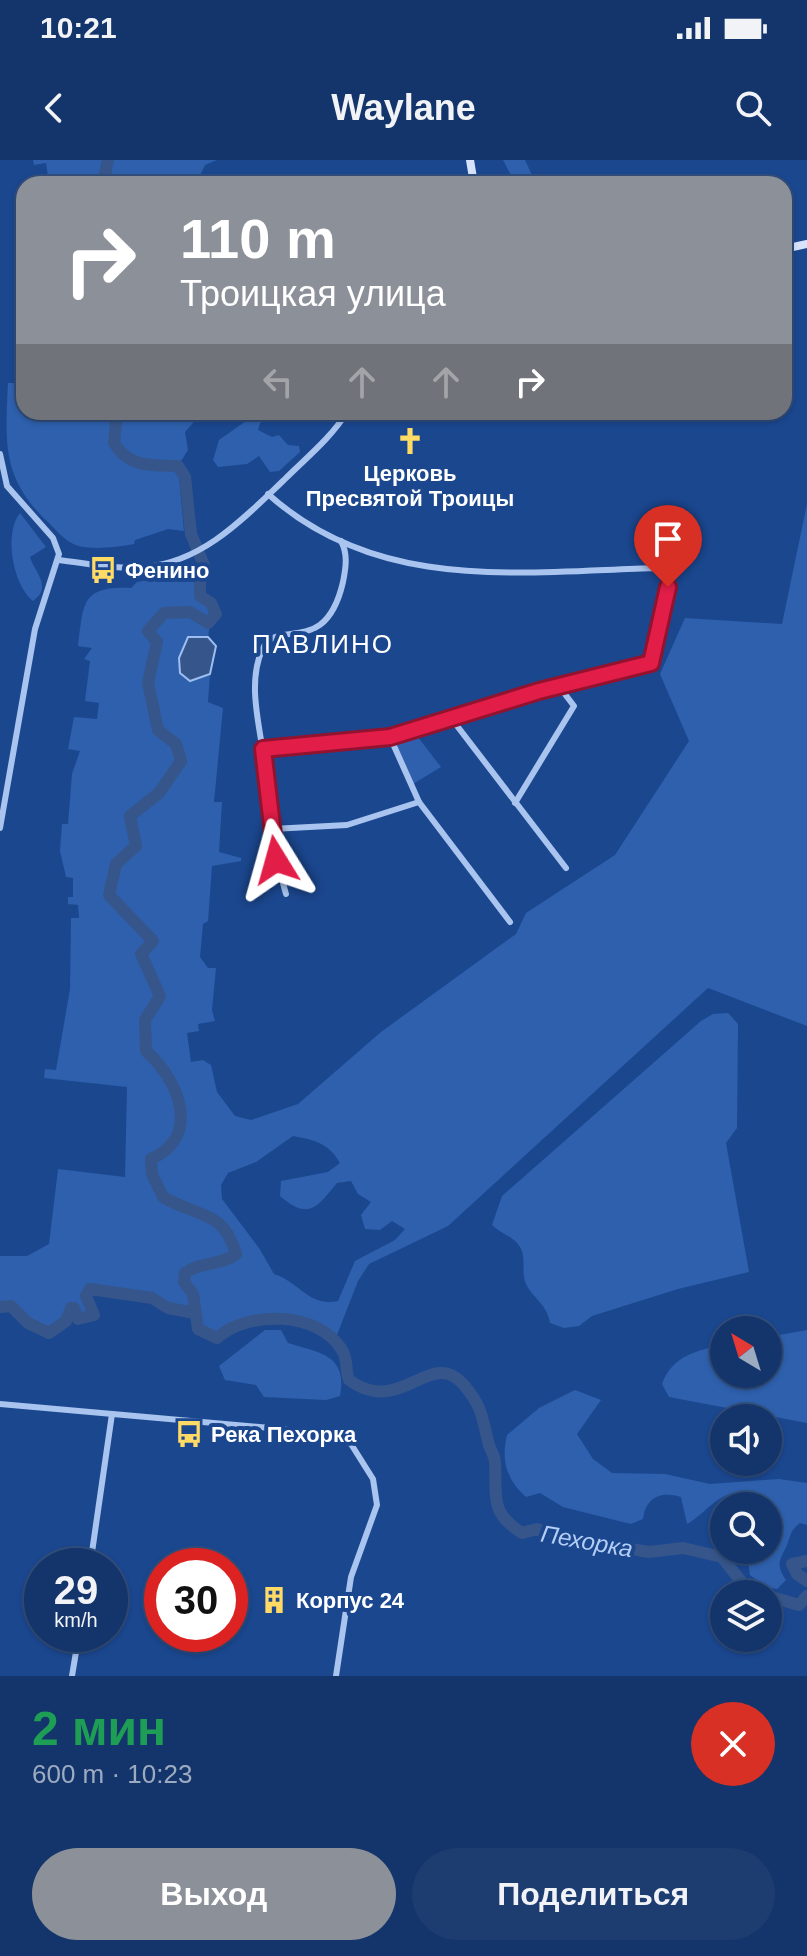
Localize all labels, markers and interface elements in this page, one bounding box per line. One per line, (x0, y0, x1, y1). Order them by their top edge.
text: 10:21 (40, 11, 117, 44)
icon: back (32, 86, 76, 130)
icon: search (731, 86, 775, 130)
text: Waylane (331, 87, 476, 128)
text: 110 m (180, 207, 336, 270)
icon: right (48, 208, 152, 312)
text: Троицкая улица (180, 273, 446, 314)
icon: left (256, 360, 300, 404)
icon: ahead (340, 360, 384, 404)
icon: ahead (424, 360, 468, 404)
icon: right (508, 360, 552, 404)
church icon: Церковь Пресвятой Троицы (395, 426, 425, 456)
place label: Церковь Пресвятой Троицы (306, 461, 514, 511)
pin (634, 505, 702, 587)
icon: arrive (646, 517, 690, 561)
bus stop icon: Фенино (88, 555, 118, 585)
place label: Фенино (125, 558, 210, 583)
district label: ПАВЛИНО (252, 629, 394, 659)
position arrow (234, 818, 318, 902)
north arrow (710, 1316, 782, 1388)
map controls (710, 1316, 782, 1652)
button: sound (710, 1404, 782, 1476)
bus stop icon: Река Пехорка (174, 1419, 204, 1449)
place label: Река Пехорка (211, 1422, 357, 1447)
button: search (710, 1492, 782, 1564)
water label: Пехорка (539, 1520, 635, 1562)
speed limit sign: 30 (144, 1548, 248, 1652)
text: 29 (54, 1568, 98, 1612)
button: layers (710, 1580, 782, 1652)
building icon: Корпус 24 (259, 1585, 289, 1615)
place label: Корпус 24 (296, 1588, 405, 1613)
text: km/h (54, 1609, 98, 1631)
text: 2 мин (32, 1702, 166, 1755)
button: close (691, 1702, 775, 1786)
text: 600 m · 10:23 (32, 1759, 192, 1789)
button: Выход (32, 1848, 396, 1940)
button: Поделиться (412, 1848, 775, 1940)

